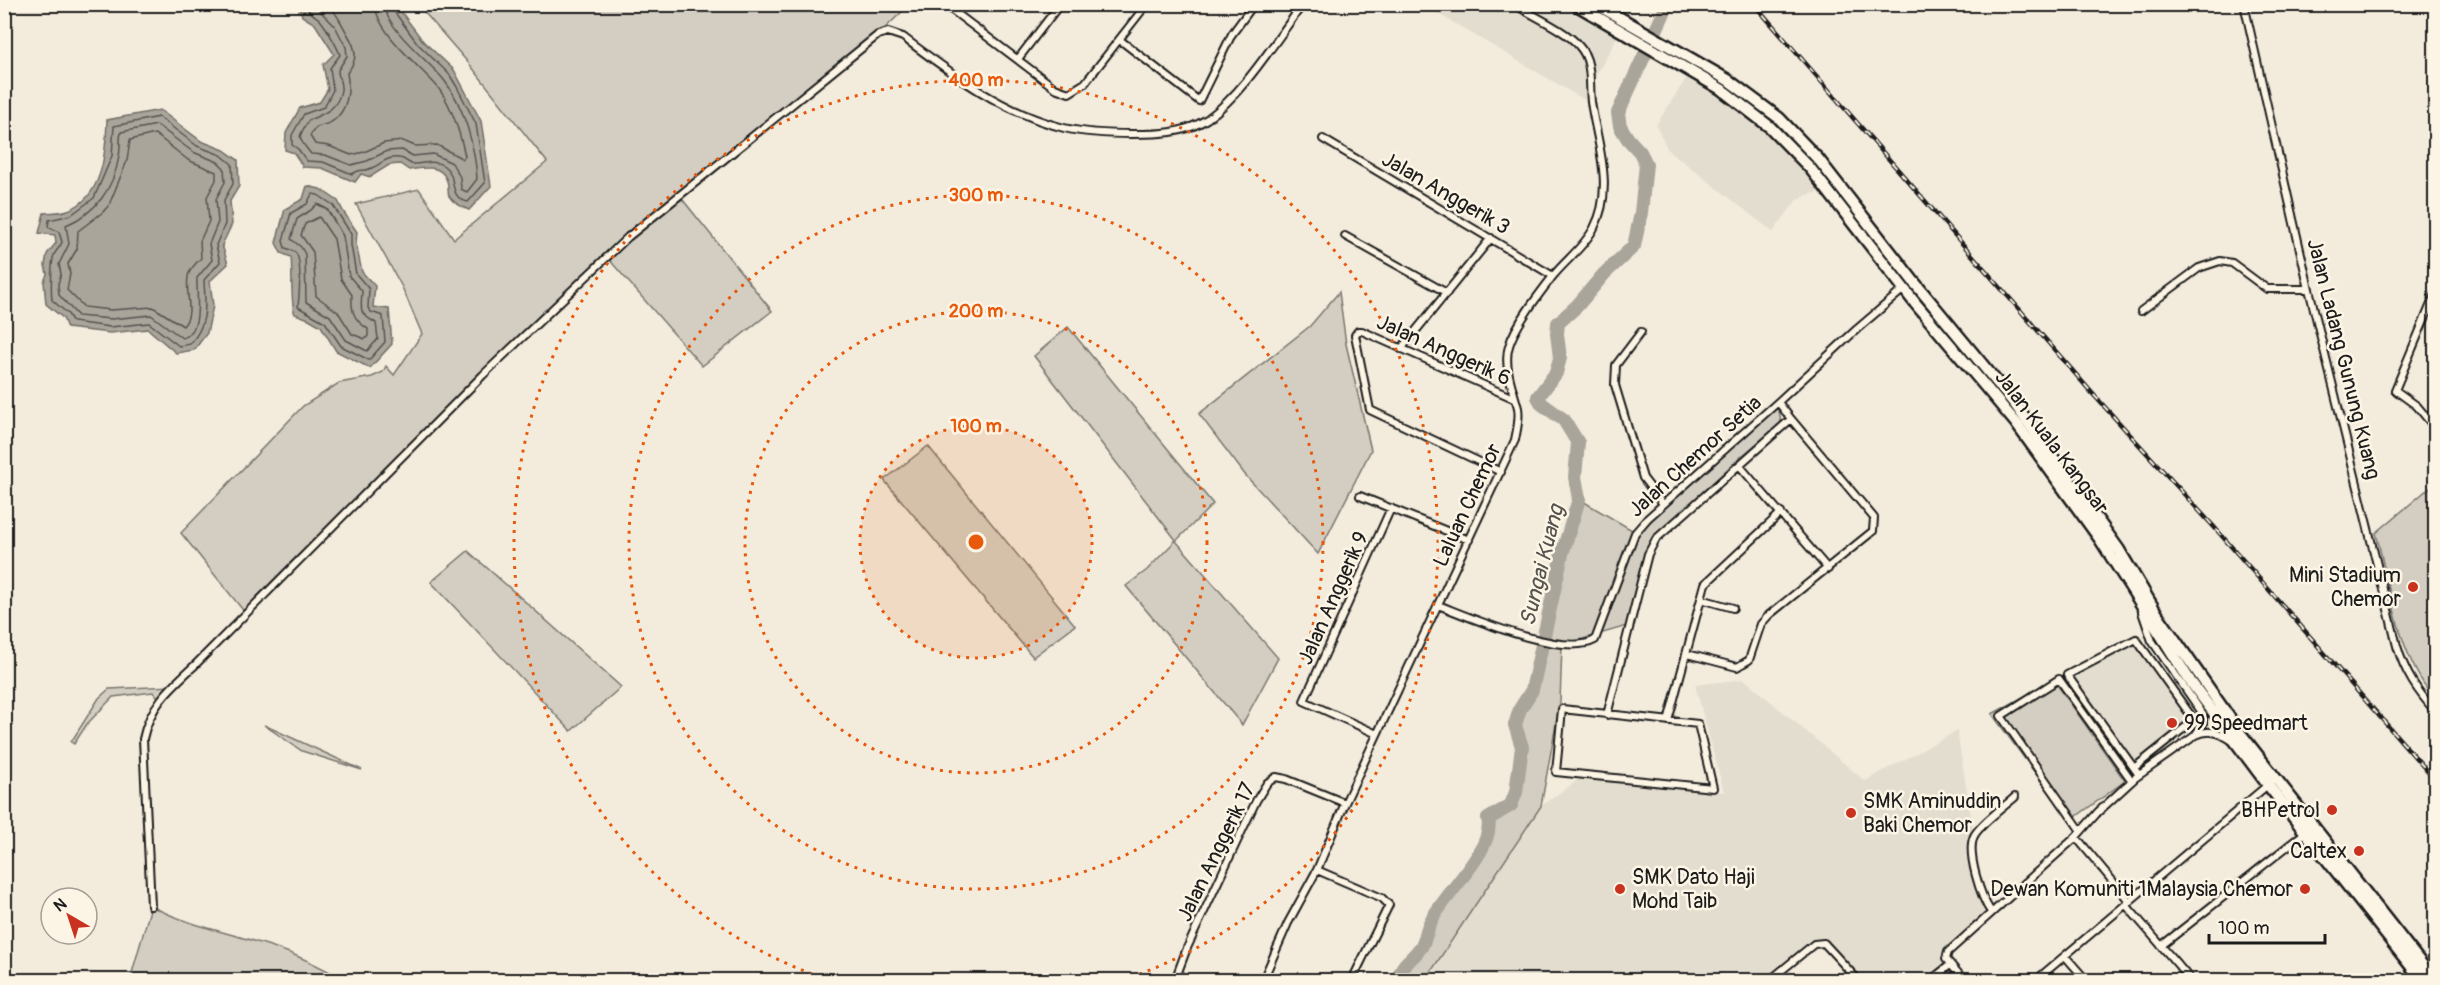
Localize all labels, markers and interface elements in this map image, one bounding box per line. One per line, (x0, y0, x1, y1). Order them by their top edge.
text: 400 m (949, 69, 1003, 92)
street label: Jalan Anggerik 3 (1377, 146, 1515, 241)
text: 300 m (949, 184, 1003, 207)
street label: Jalan Ladang Gunung Kuang (2301, 236, 2387, 482)
text: 200 m (949, 300, 1003, 323)
street label: Jalan Anggerik 6 (1372, 309, 1515, 392)
street label: Jalan Kuala Kangsar (1989, 365, 2115, 520)
street label: Jalan Chemor Setia (1623, 389, 1767, 523)
text: 100 m (950, 415, 1002, 438)
street label: Laluan Chemor (1427, 439, 1508, 571)
water label: Sungai Kuang (1513, 500, 1571, 629)
street label: Jalan Anggerik 9 (1292, 528, 1375, 669)
centre of rings (966, 532, 986, 552)
place label: Mini Stadium Chemor (2289, 562, 2401, 613)
marker: Mini Stadium Chemor (2406, 580, 2420, 594)
place label: 99 Speedmart (2184, 710, 2308, 737)
marker: 99 Speedmart (2165, 716, 2179, 730)
street label: Jalan Anggerik 17 (1171, 778, 1262, 926)
place label: SMK Aminuddin Baki Chemor (1863, 788, 2001, 839)
place label: BHPetrol (2241, 797, 2320, 824)
marker: BHPetrol (2325, 803, 2339, 817)
marker: SMK Aminuddin Baki Chemor (1844, 806, 1858, 820)
place label: Caltex (2290, 838, 2347, 865)
marker: Caltex (2352, 844, 2366, 858)
place label: SMK Dato Haji Mohd Taib (1632, 864, 1755, 915)
place label: Dewan Komuniti 1Malaysia Chemor (1990, 876, 2293, 903)
marker: SMK Dato Haji Mohd Taib (1613, 882, 1627, 896)
marker: Dewan Komuniti 1Malaysia Chemor (2298, 882, 2312, 896)
north arrow (39, 886, 99, 946)
text: N (50, 894, 71, 916)
scale bar (2209, 907, 2324, 945)
text: 100 m (2218, 917, 2270, 940)

